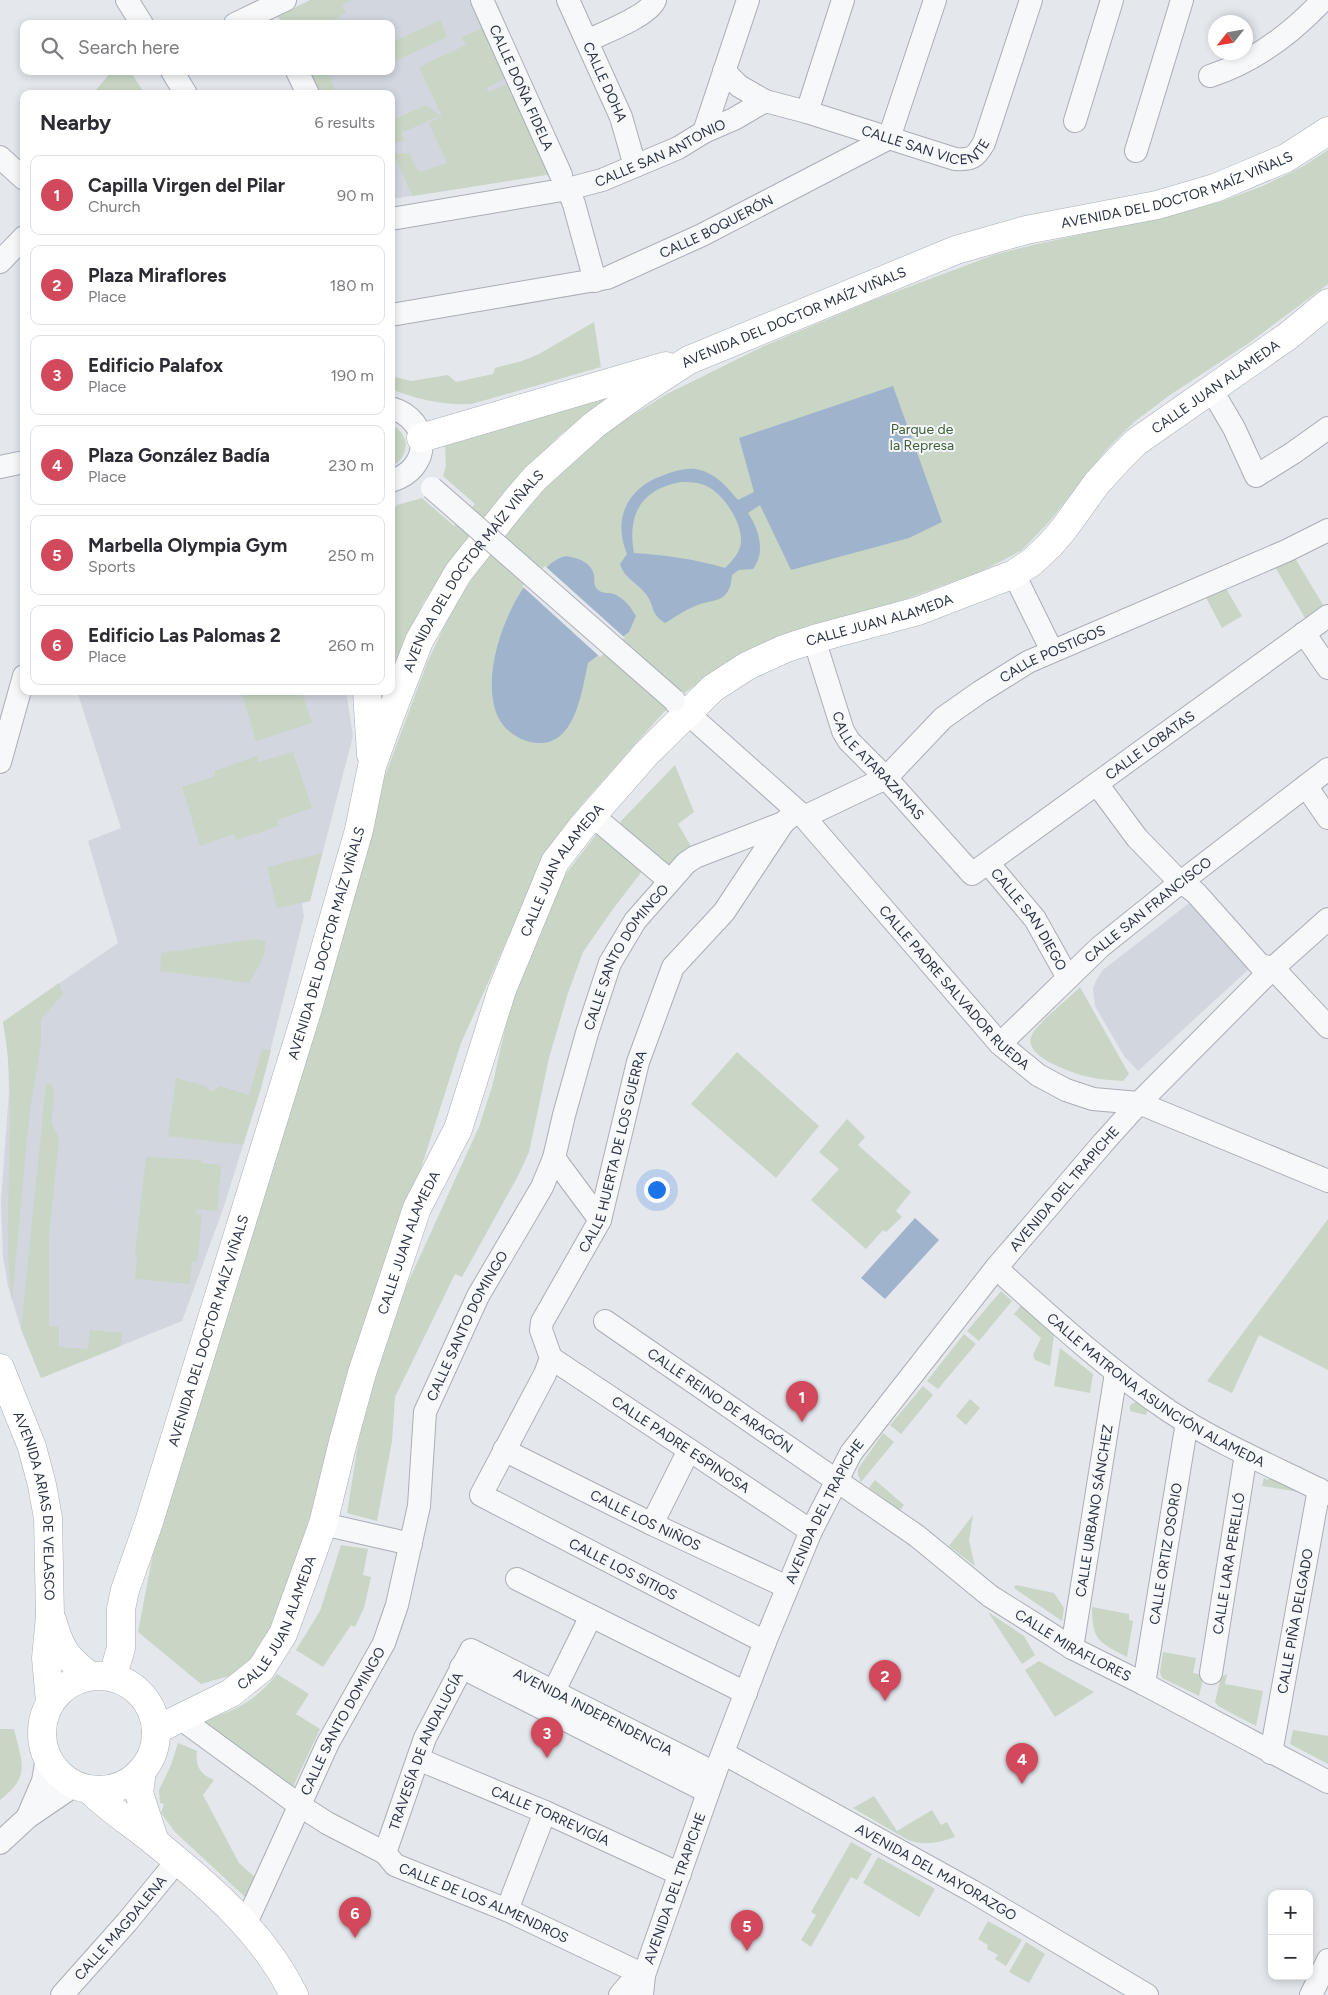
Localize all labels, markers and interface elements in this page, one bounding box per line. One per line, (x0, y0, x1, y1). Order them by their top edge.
north arrow (1208, 15, 1253, 60)
search box (20, 20, 395, 75)
street label: CALLE DOÑA FIDELA (485, 22, 557, 154)
icon: search (38, 34, 66, 62)
text: Search here (78, 36, 180, 59)
street label: CALLE DOHA (579, 39, 630, 125)
text: Nearby (40, 110, 111, 135)
text: 6 results (314, 113, 375, 132)
street label: CALLE SAN ANTONIO (593, 116, 729, 191)
street label: CALLE SAN VICENTE (853, 119, 991, 143)
text: CALLE SAN VICENTE (859, 122, 994, 169)
street label: AVENIDA DEL DOCTOR MAÍZ VIÑALS (1060, 148, 1296, 232)
text: Capilla Virgen del Pilar (88, 174, 285, 197)
text: 1 (54, 186, 60, 205)
text: 90 m (337, 186, 374, 205)
street label: CALLE BOQUERÓN (657, 191, 776, 262)
text: Church (88, 197, 140, 216)
text: Plaza Miraflores (88, 264, 226, 287)
street label: AVENIDA DEL DOCTOR MAÍZ VIÑALS (678, 264, 909, 372)
text: 2 (52, 276, 62, 295)
text: 180 m (330, 276, 374, 295)
text: Place (88, 287, 126, 306)
street label: CALLE JUAN ALAMEDA (1148, 336, 1283, 438)
text: Edificio Palafox (88, 354, 223, 377)
text: 3 (53, 366, 61, 385)
text: 190 m (331, 366, 374, 385)
text: Place (88, 377, 126, 396)
park label: Parque de la Represa (890, 421, 954, 454)
text: Plaza González Badía (88, 444, 270, 467)
text: 4 (52, 456, 62, 475)
text: 230 m (329, 456, 374, 475)
street label: AVENIDA DEL DOCTOR MAÍZ VIÑALS (400, 466, 547, 675)
text: Place (88, 467, 126, 486)
text: Marbella Olympia Gym (88, 534, 287, 557)
text: 5 (52, 546, 62, 565)
text: 250 m (328, 546, 374, 565)
text: Sports (88, 557, 135, 576)
street label: CALLE JUAN ALAMEDA (804, 590, 956, 650)
street label: CALLE POSTIGOS (997, 622, 1108, 687)
text: Edificio Las Palomas 2 (88, 624, 281, 647)
text: 6 (52, 636, 62, 655)
text: 260 m (328, 636, 374, 655)
text: Place (88, 647, 126, 666)
street label: CALLE LOBATAS (1102, 707, 1198, 784)
street label: CALLE ATARAZANAS (828, 709, 927, 824)
street label: CALLE JUAN ALAMEDA (517, 800, 608, 939)
street label: AVENIDA DEL DOCTOR MAÍZ VIÑALS (285, 825, 368, 1062)
street label: CALLE SAN FRANCISCO (1081, 854, 1215, 966)
street label: CALLE SAN DIEGO (987, 865, 1070, 974)
street label: CALLE SANTO DOMINGO (580, 881, 672, 1033)
street label: CALLE PADRE SALVADOR RUEDA (875, 902, 1033, 1074)
street label: CALLE HUERTA DE LOS GUERRA (575, 1048, 651, 1256)
street label: AVENIDA DEL TRAPICHE (1006, 1123, 1123, 1255)
street label: CALLE JUAN ALAMEDA (374, 1168, 444, 1317)
your location (644, 1177, 670, 1203)
street label: AVENIDA DEL DOCTOR MAÍZ VIÑALS (165, 1213, 252, 1449)
street label: CALLE SANTO DOMINGO (423, 1248, 512, 1404)
street label: CALLE MATRONA ASUNCIÓN ALAMEDA (1043, 1309, 1268, 1471)
street label: CALLE REINO DE ARAGÓN (644, 1345, 796, 1457)
pin: 1 (786, 1381, 818, 1422)
street label: CALLE PADRE ESPINOSA (608, 1393, 753, 1497)
street label: AVENIDA ARIAS DE VELASCO (9, 1409, 58, 1601)
street label: CALLE URBANO SÁNCHEZ (1072, 1423, 1117, 1598)
street label: AVENIDA DEL TRAPICHE (782, 1436, 868, 1587)
street label: CALLE ORTIZ OSORIO (1146, 1482, 1186, 1626)
street label: CALLE LOS NIÑOS (587, 1486, 703, 1555)
street label: CALLE LARA PERELLÓ (1209, 1491, 1249, 1636)
street label: CALLE LOS SITIOS (566, 1535, 680, 1604)
street label: CALLE PIÑA DELGADO (1274, 1547, 1317, 1695)
street label: CALLE JUAN ALAMEDA (234, 1553, 320, 1694)
street label: CALLE MIRAFLORES (1012, 1606, 1134, 1685)
street label: CALLE SANTO DOMINGO (297, 1644, 389, 1798)
pin: 2 (869, 1660, 901, 1701)
street label: AVENIDA INDEPENDENCIA (511, 1665, 676, 1760)
street label: TRAVESÍA DE ANDALUCÍA (386, 1669, 467, 1832)
pin: 3 (531, 1717, 563, 1758)
pin: 4 (1006, 1743, 1038, 1784)
street label: CALLE TORREVIGÍA (488, 1782, 613, 1850)
street label: AVENIDA DEL TRAPICHE (640, 1810, 709, 1967)
street label: AVENIDA DEL MAYORAZGO (852, 1820, 1020, 1925)
street label: CALLE DE LOS ALMENDROS (396, 1859, 571, 1947)
street label: CALLE MAGDALENA (71, 1872, 171, 1984)
map controls (1268, 1890, 1313, 1980)
button: + (1268, 1890, 1313, 1935)
pin: 6 (339, 1897, 371, 1938)
pin: 5 (731, 1910, 763, 1951)
button: − (1268, 1935, 1313, 1980)

